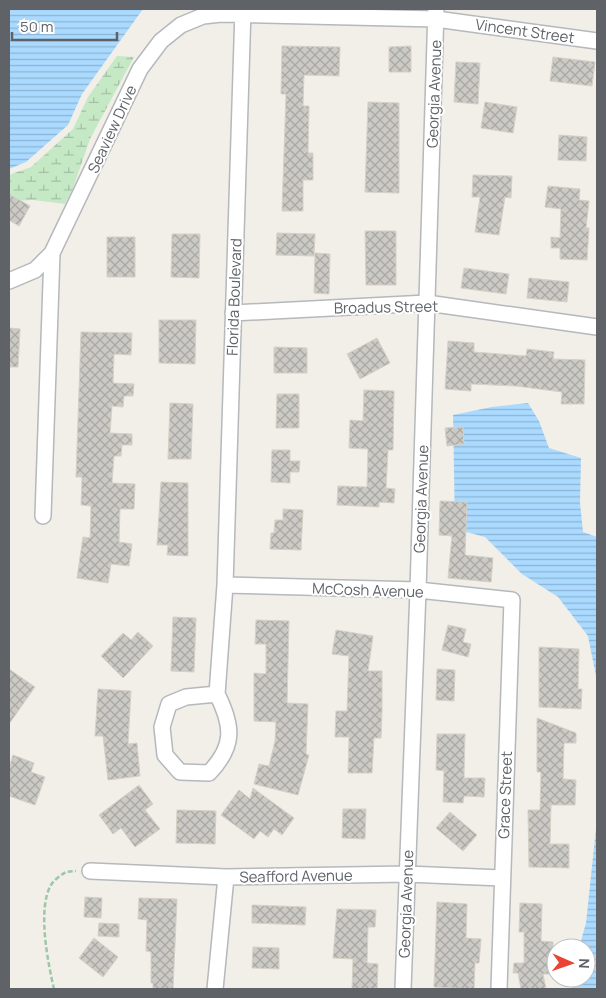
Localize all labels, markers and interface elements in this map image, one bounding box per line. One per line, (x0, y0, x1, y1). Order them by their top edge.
scale bar (12, 10, 118, 42)
street label: Vincent Street (474, 14, 576, 48)
text: 50 m (20, 16, 54, 37)
street label: Georgia Avenue (422, 39, 446, 149)
street label: Seaview Drive (82, 81, 142, 177)
street label: Florida Boulevard (221, 238, 247, 356)
street label: Broadus Street (334, 296, 438, 318)
street label: Georgia Avenue (409, 444, 433, 554)
street label: McCosh Avenue (312, 578, 424, 602)
street label: Grace Street (493, 751, 517, 839)
street label: Georgia Avenue (394, 849, 418, 959)
street label: Seafford Avenue (239, 865, 353, 887)
north arrow (546, 938, 596, 988)
text: N (575, 958, 594, 969)

